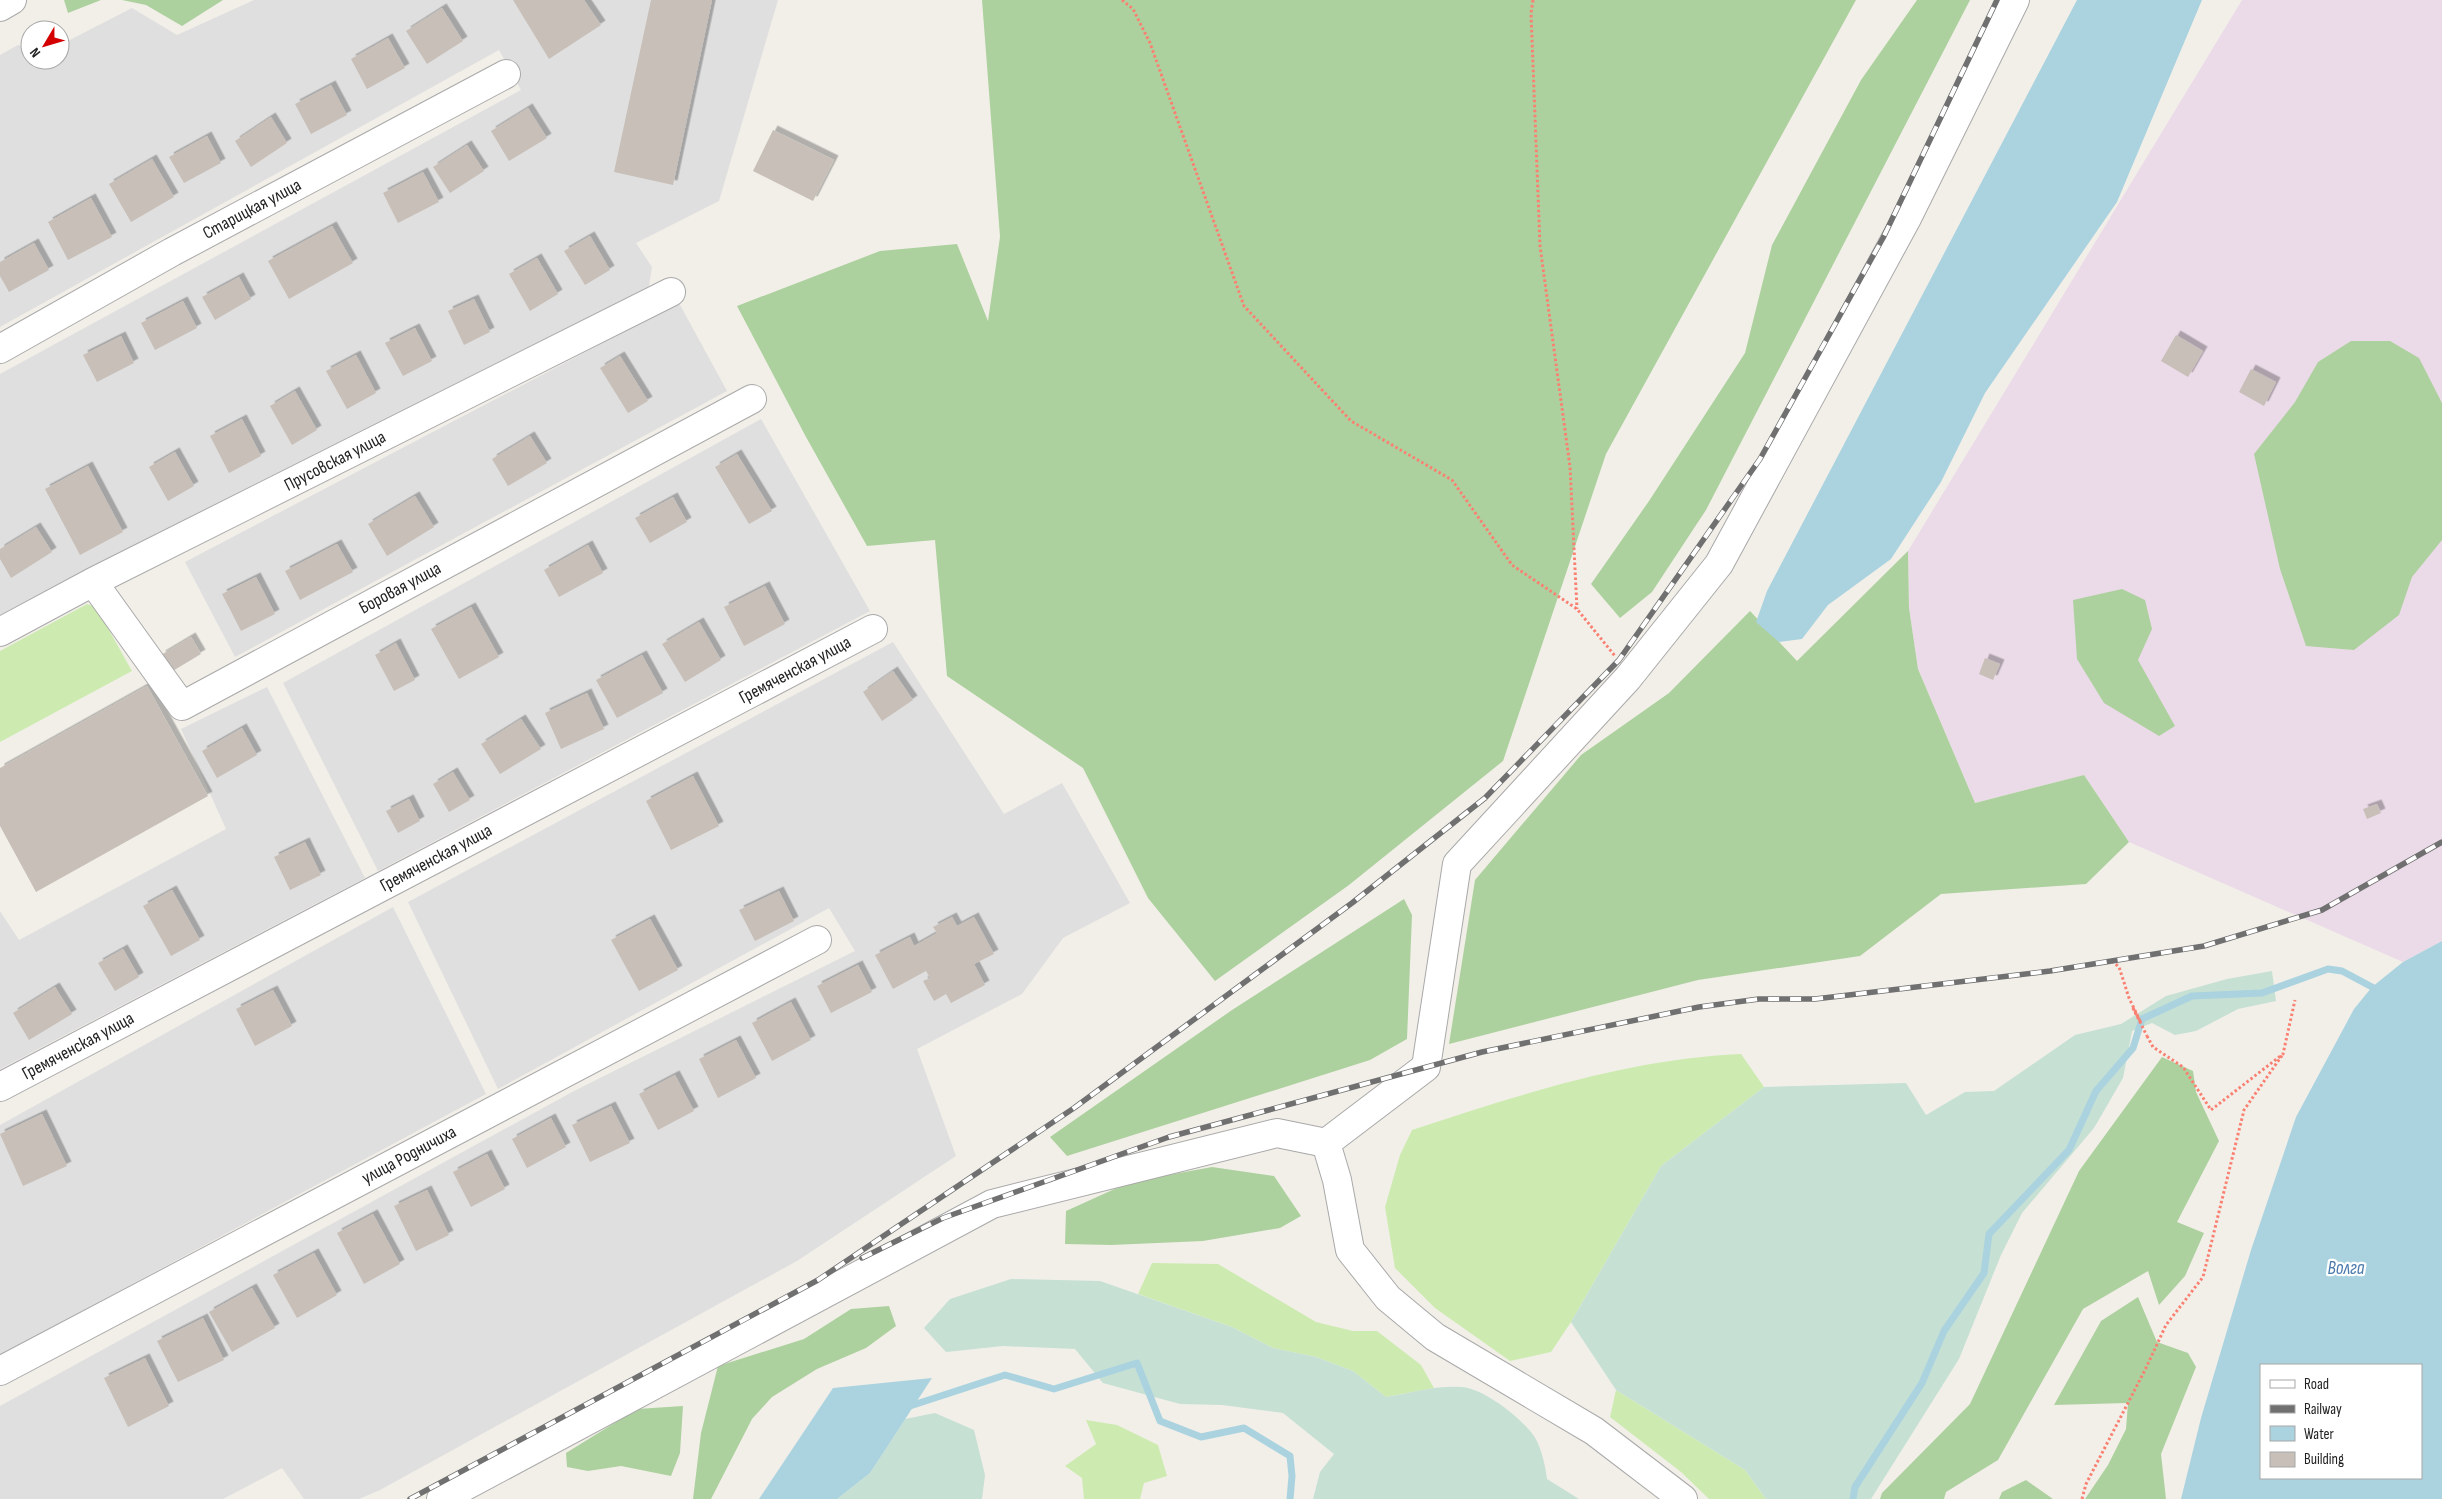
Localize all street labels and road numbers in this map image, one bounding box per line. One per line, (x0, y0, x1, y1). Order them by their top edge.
street label: Старицкая улица (199, 174, 305, 244)
street label: Прусовская улица (281, 426, 389, 496)
street label: Боровая улица (355, 558, 445, 618)
street label: Гремяченская улица (736, 632, 855, 708)
street label: Гремяченская улица (377, 820, 496, 896)
street label: Гремяченская улица (19, 1008, 138, 1084)
street label: улица Родничиха (358, 1121, 460, 1189)

